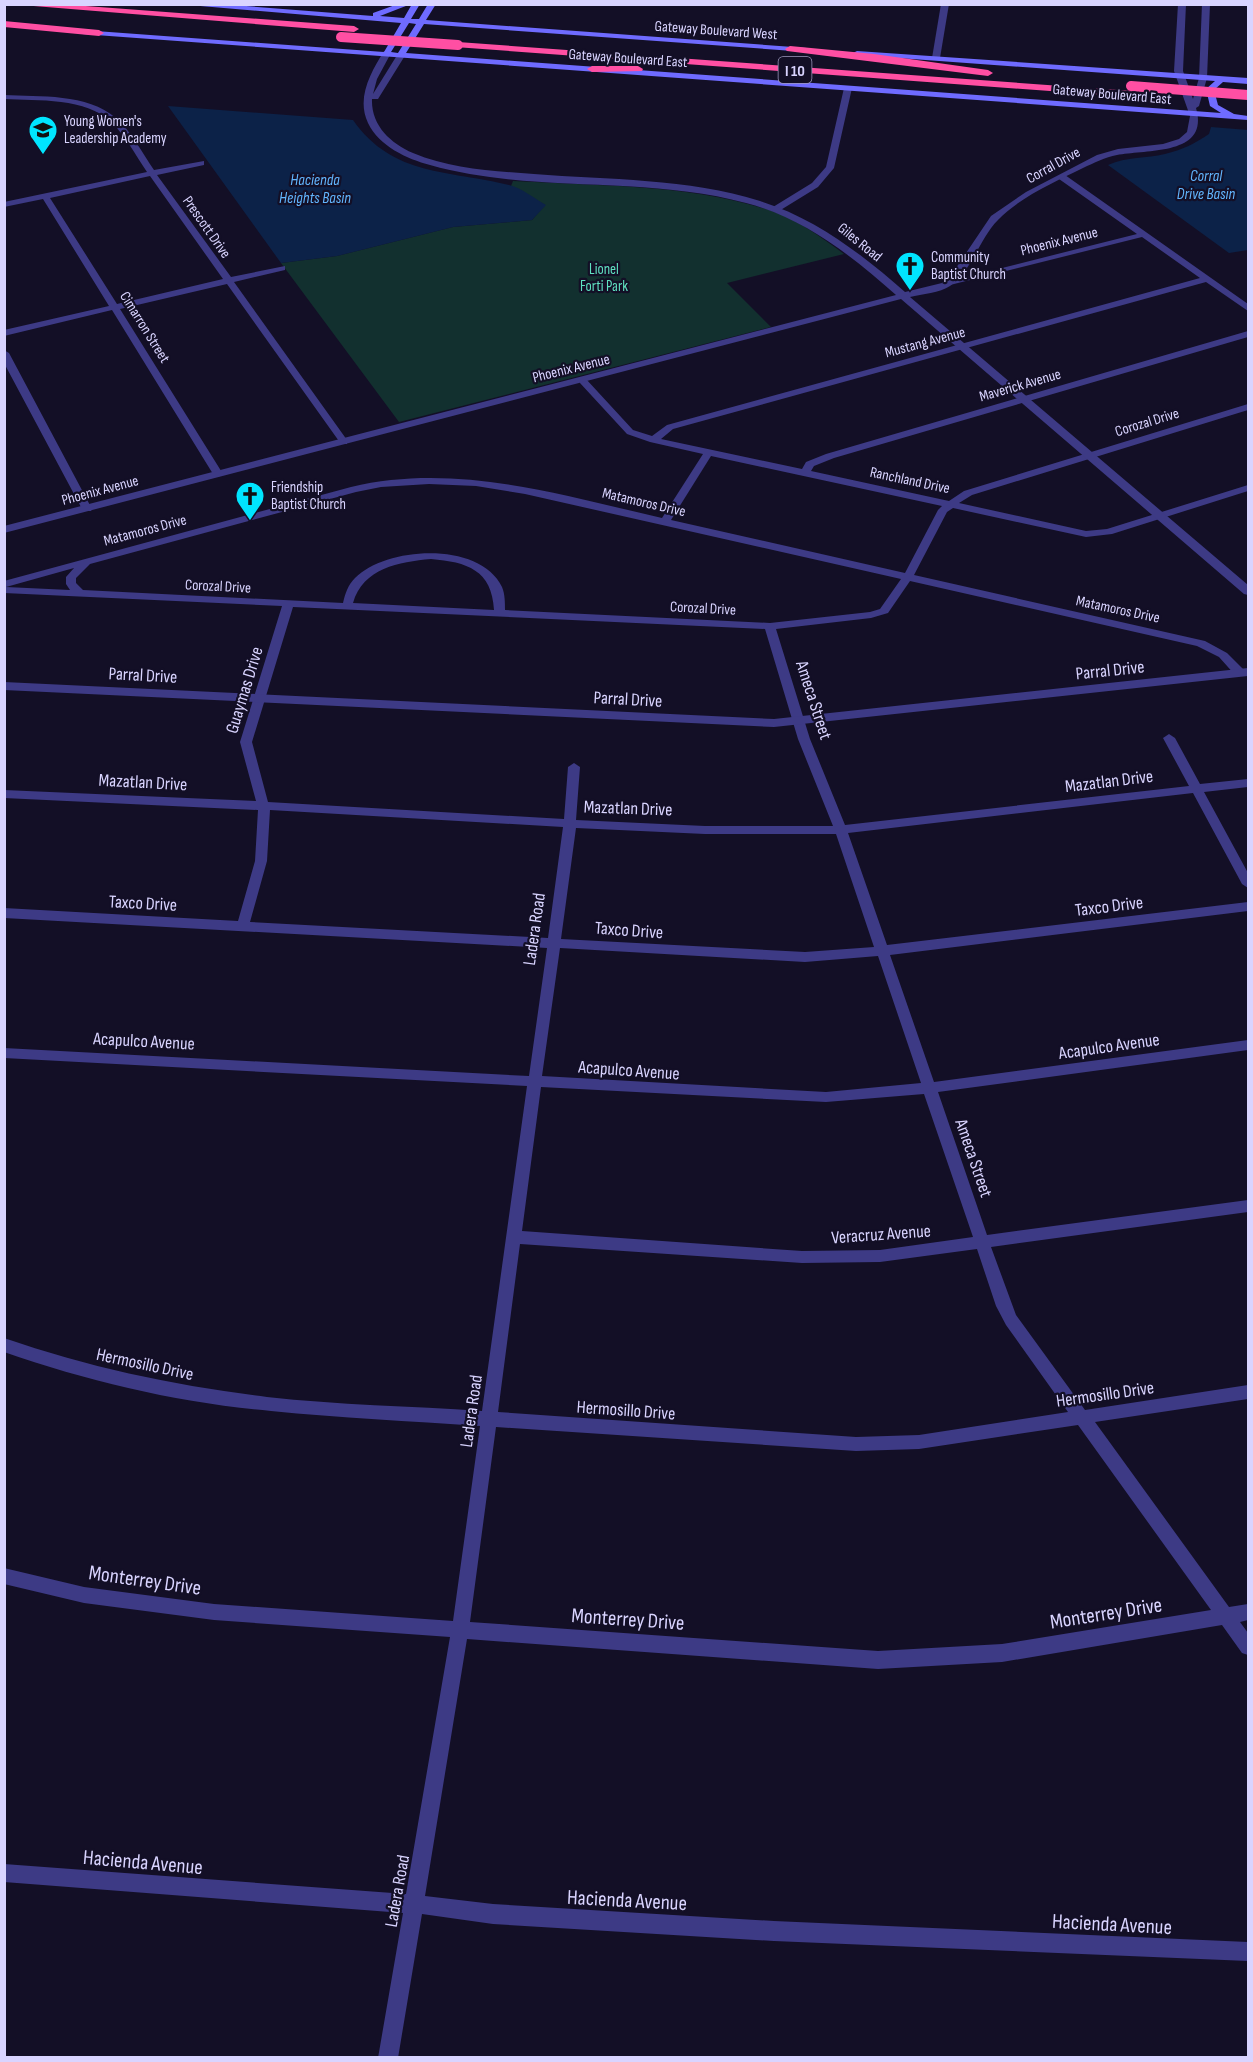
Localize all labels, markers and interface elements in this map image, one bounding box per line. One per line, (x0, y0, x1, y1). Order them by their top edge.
street label: Gateway Boulevard West (654, 17, 778, 44)
street label: Gateway Boulevard East (568, 45, 689, 72)
road number: I 10 (778, 57, 812, 83)
street label: Gateway Boulevard East (1052, 80, 1173, 109)
place label: Young Women's Leadership Academy (64, 112, 167, 148)
school or university icon: Young Women's Leadership Academy (27, 114, 59, 156)
street label: Corral Drive (1023, 143, 1084, 188)
water label: Corral Drive Basin (1177, 167, 1236, 204)
water label: Hacienda Heights Basin (279, 171, 351, 208)
street label: Prescott Drive (178, 192, 235, 262)
street label: Giles Road (834, 219, 886, 266)
street label: Phoenix Avenue (1019, 223, 1100, 260)
place label: Community Baptist Church (931, 248, 1006, 284)
church icon: Community Baptist Church (894, 250, 926, 292)
park label: Lionel Forti Park (580, 260, 628, 296)
street label: Cimarron Street (115, 288, 174, 367)
street label: Mustang Avenue (883, 323, 967, 362)
street label: Phoenix Avenue (531, 350, 612, 387)
street label: Maverick Avenue (977, 365, 1063, 406)
street label: Corozal Drive (1113, 404, 1182, 441)
street label: Ranchland Drive (868, 463, 952, 498)
street label: Phoenix Avenue (60, 471, 141, 510)
place label: Friendship Baptist Church (271, 478, 346, 514)
church icon: Friendship Baptist Church (234, 480, 266, 522)
street label: Matamoros Drive (600, 484, 687, 521)
street label: Matamoros Drive (102, 510, 189, 551)
street label: Corozal Drive (184, 575, 251, 598)
street label: Matamoros Drive (1074, 591, 1161, 628)
street label: Corozal Drive (669, 597, 736, 620)
street label: Guaymas Drive (221, 644, 268, 736)
street label: Parral Drive (1075, 656, 1145, 685)
street label: Ameca Street (791, 657, 836, 743)
street label: Parral Drive (108, 663, 178, 688)
street label: Parral Drive (593, 687, 663, 712)
street label: Mazatlan Drive (1064, 766, 1154, 797)
street label: Mazatlan Drive (98, 770, 188, 795)
street label: Mazatlan Drive (583, 796, 673, 821)
street label: Taxco Drive (108, 891, 178, 916)
street label: Ladera Road (519, 891, 550, 967)
street label: Taxco Drive (1074, 892, 1144, 921)
street label: Taxco Drive (594, 918, 664, 943)
street label: Acapulco Avenue (92, 1028, 195, 1055)
street label: Acapulco Avenue (1056, 1029, 1161, 1064)
street label: Acapulco Avenue (577, 1056, 680, 1085)
street label: Ameca Street (950, 1115, 997, 1201)
street label: Veracruz Avenue (831, 1221, 931, 1248)
street label: Hermosillo Drive (94, 1344, 195, 1385)
street label: Ladera Road (456, 1373, 487, 1449)
street label: Hermosillo Drive (1055, 1377, 1155, 1412)
street label: Hermosillo Drive (576, 1397, 676, 1424)
street label: Monterrey Drive (87, 1560, 203, 1601)
street label: Monterrey Drive (1048, 1592, 1164, 1635)
street label: Monterrey Drive (571, 1603, 685, 1636)
street label: Hacienda Avenue (82, 1845, 204, 1880)
street label: Ladera Road (381, 1853, 414, 1929)
street label: Hacienda Avenue (566, 1885, 688, 1916)
street label: Hacienda Avenue (1051, 1909, 1173, 1940)

